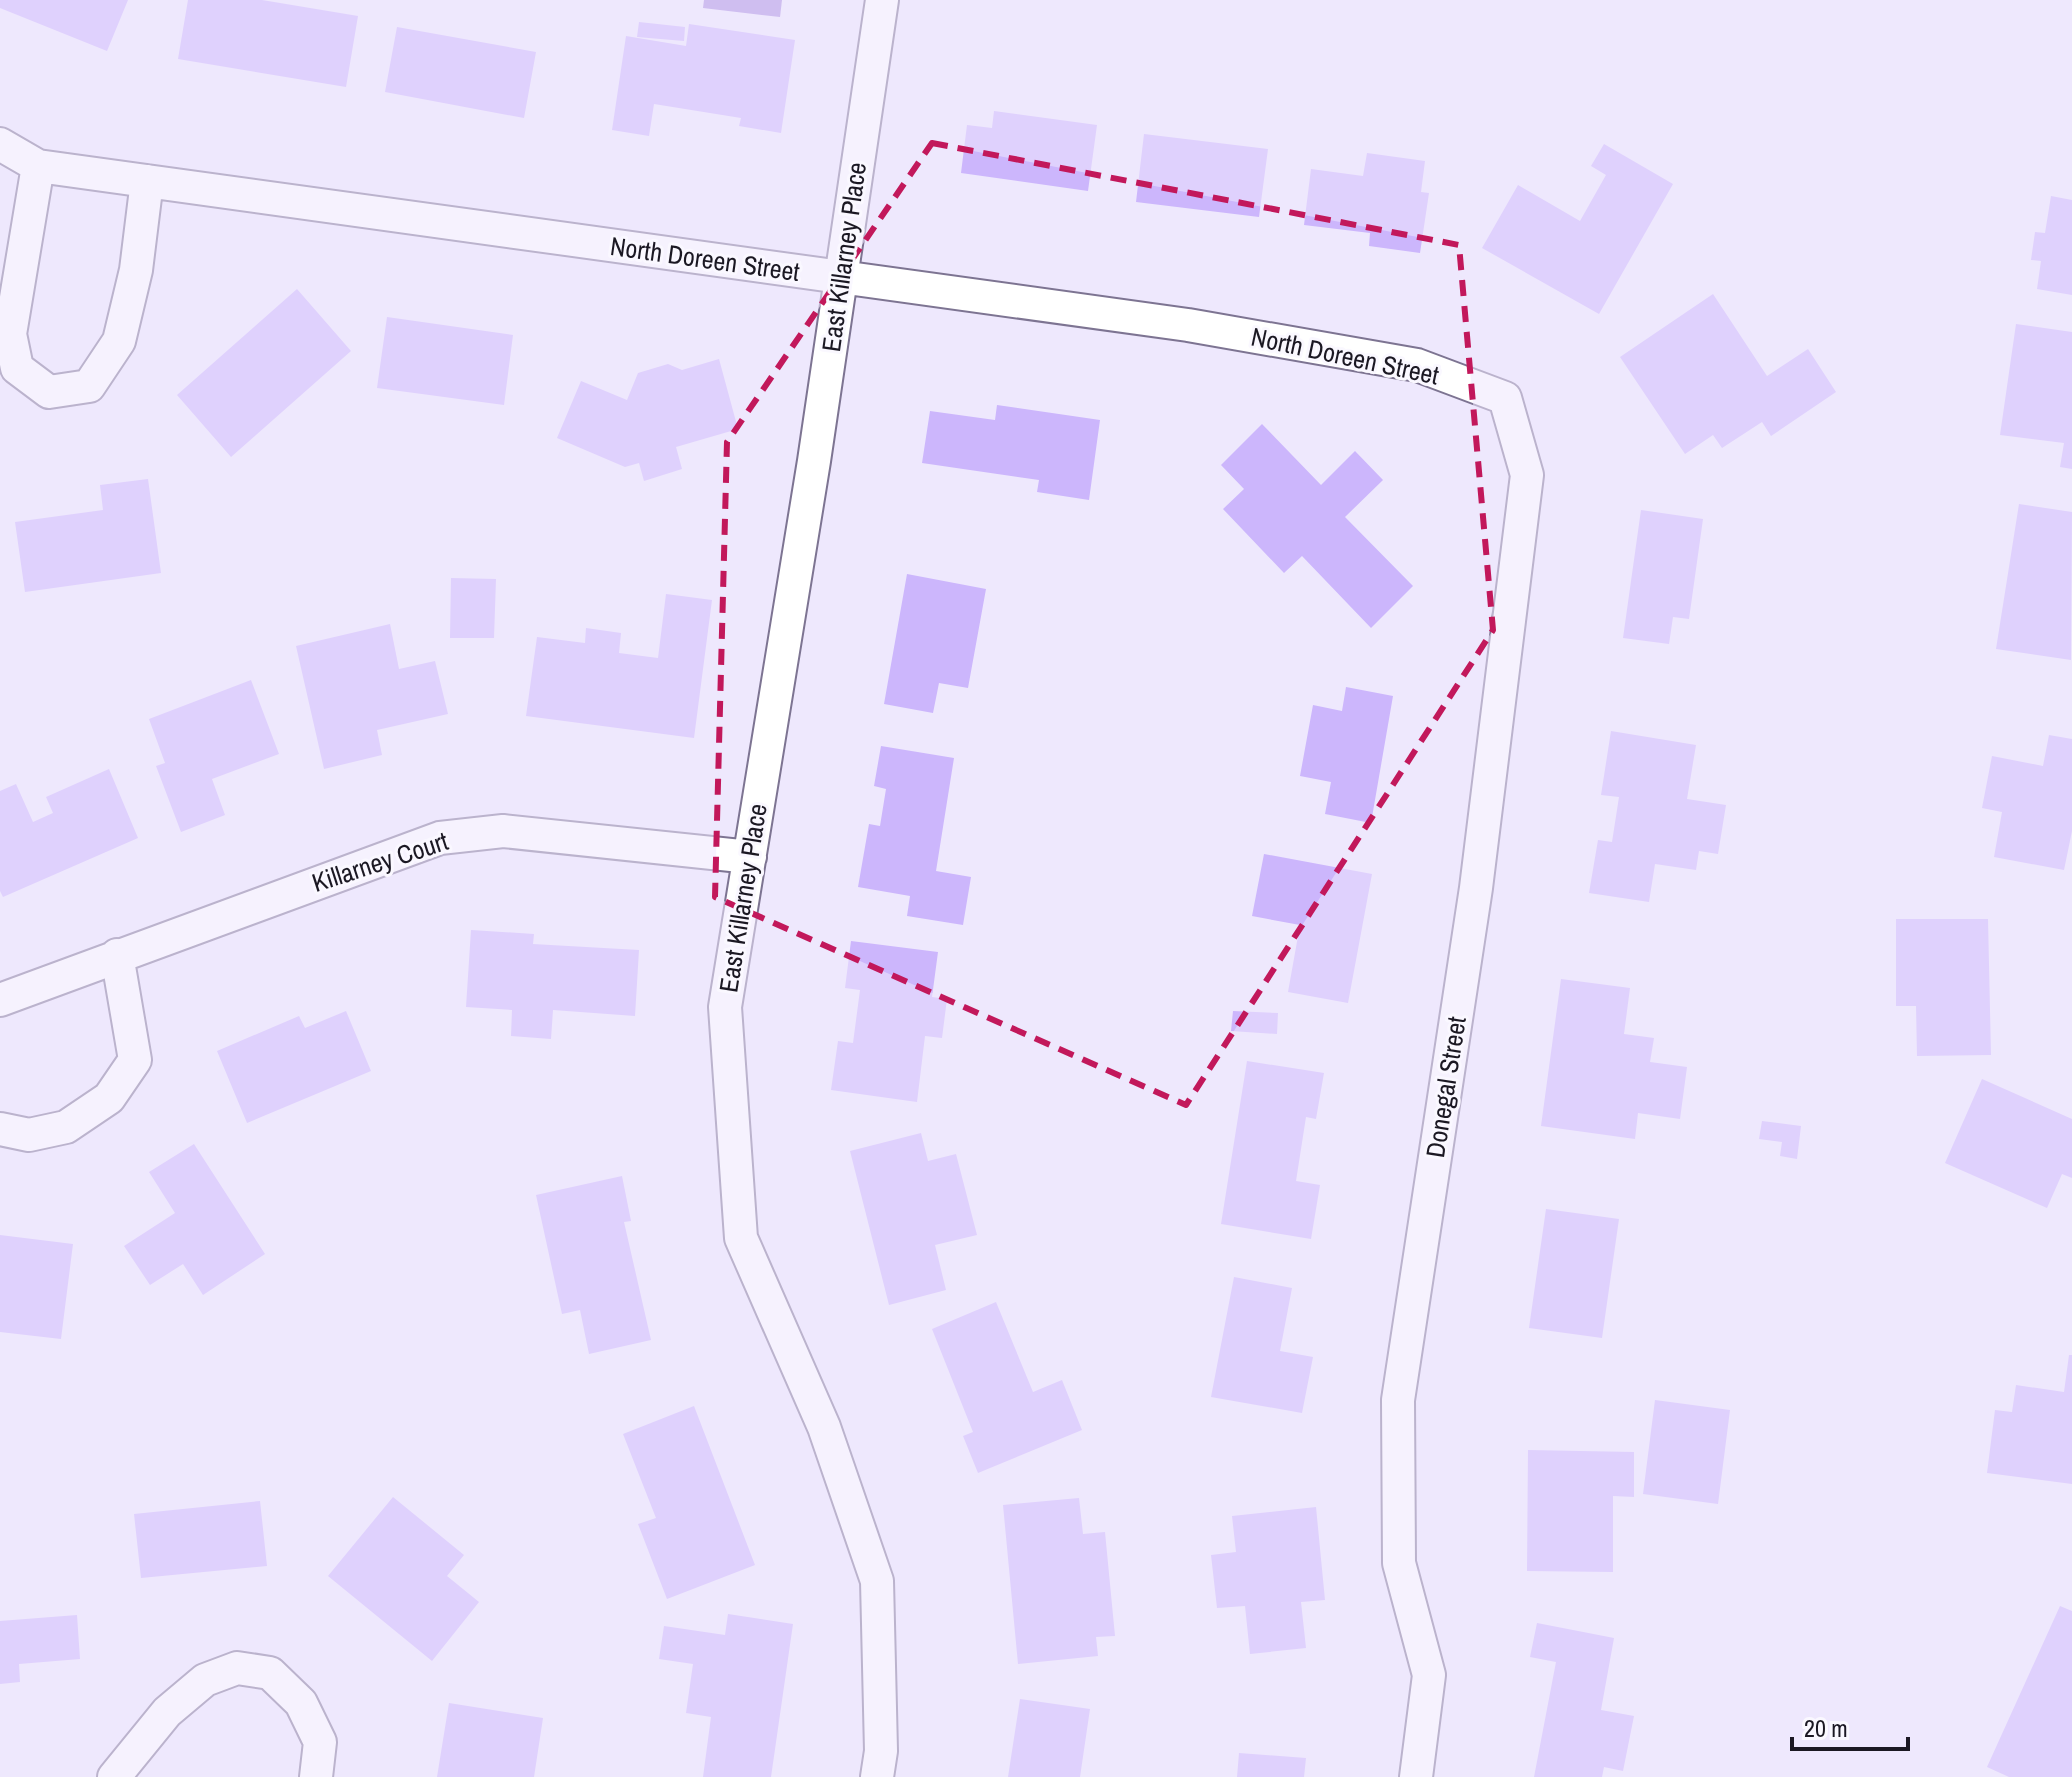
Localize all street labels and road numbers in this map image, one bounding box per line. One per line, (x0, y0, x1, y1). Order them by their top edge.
street label: East Killarney Place (813, 160, 874, 354)
street label: North Doreen Street (608, 228, 802, 289)
street label: North Doreen Street (1248, 319, 1442, 392)
street label: East Killarney Place (710, 801, 775, 995)
street label: Killarney Court (307, 823, 452, 900)
street label: Donegal Street (1417, 1014, 1474, 1160)

